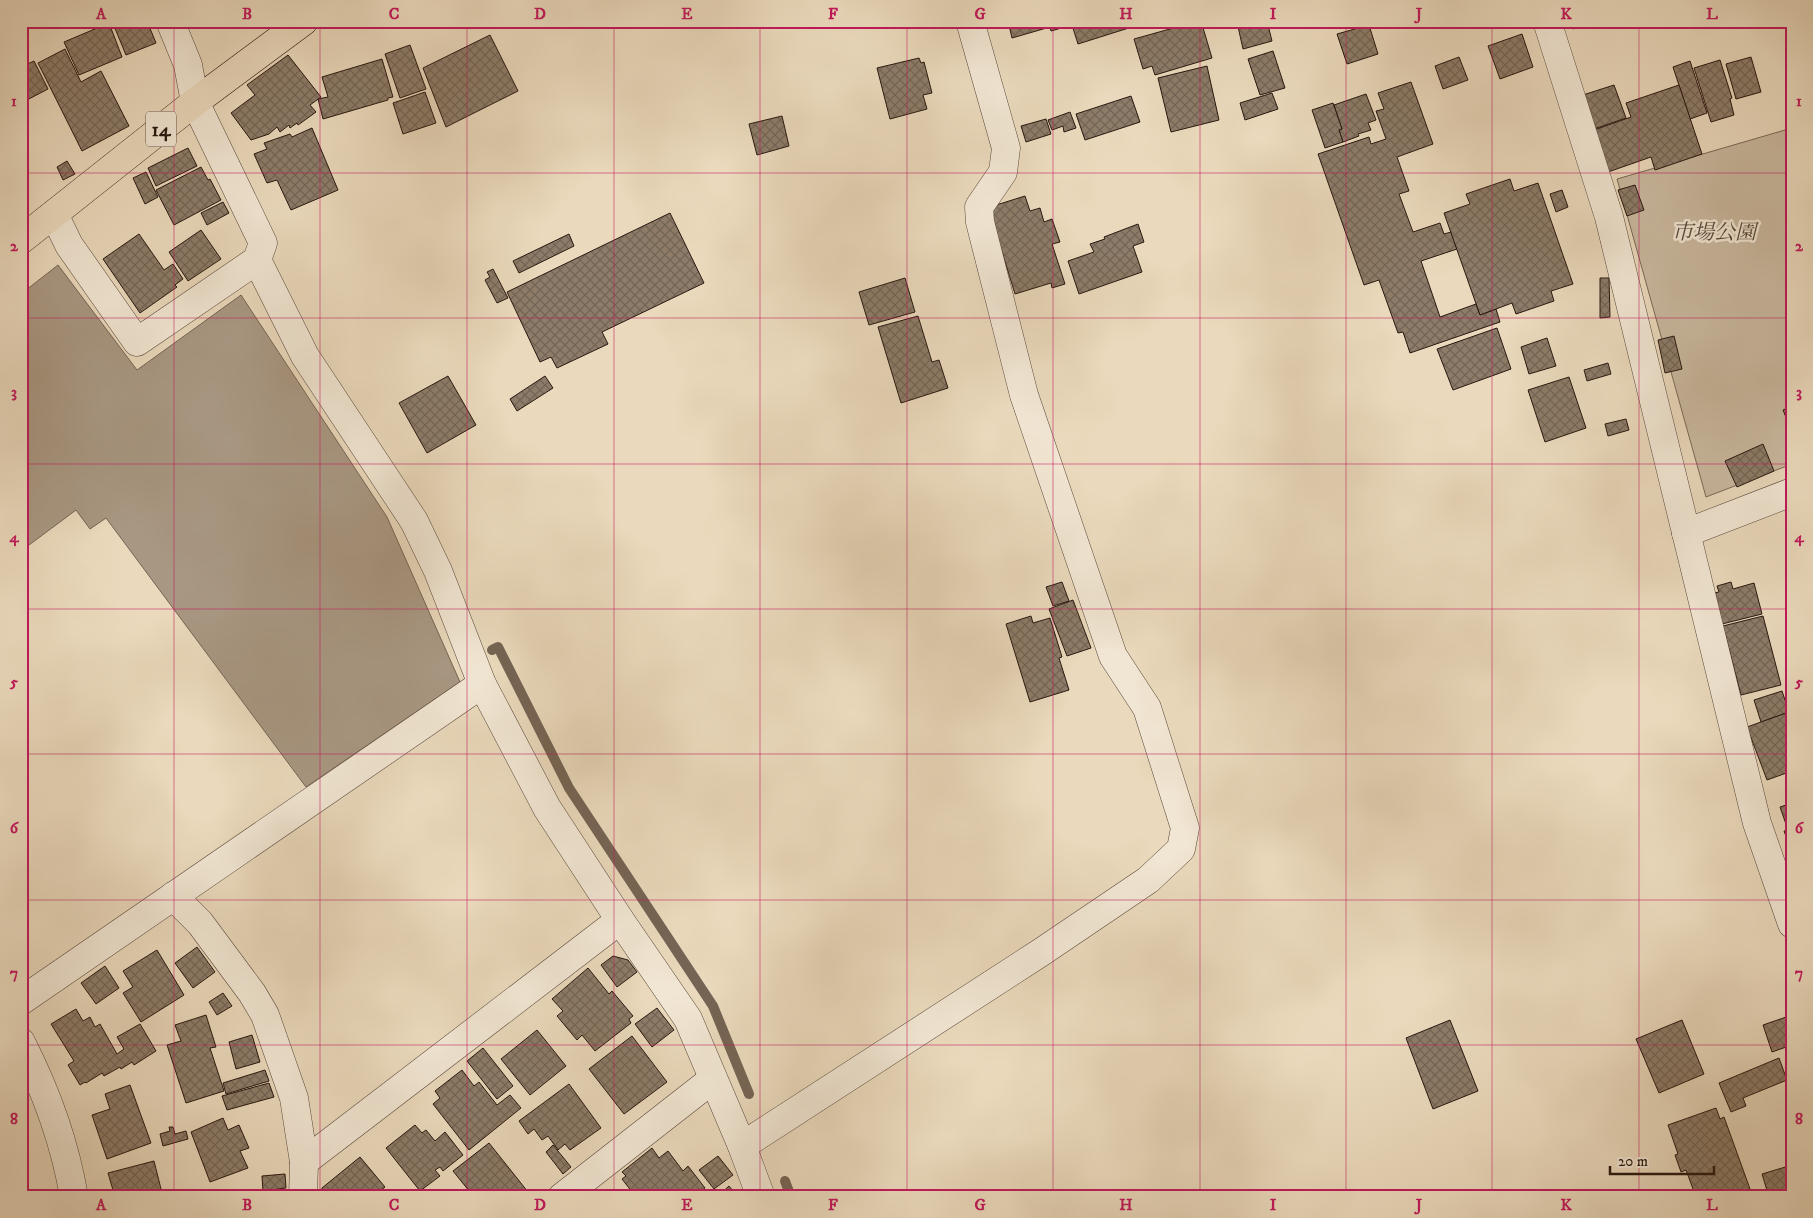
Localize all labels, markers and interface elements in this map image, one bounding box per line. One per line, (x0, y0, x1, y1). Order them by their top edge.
text: A (95, 4, 107, 24)
text: B (242, 4, 252, 24)
text: C (389, 4, 399, 24)
text: D (534, 4, 546, 24)
text: E (681, 4, 693, 24)
text: F (828, 4, 838, 24)
text: G (974, 4, 986, 24)
text: H (1119, 4, 1133, 24)
text: I (1270, 4, 1277, 24)
text: J (1414, 4, 1423, 24)
text: K (1560, 4, 1572, 24)
text: L (1706, 4, 1718, 24)
text: 1 (11, 91, 17, 111)
text: 1 (1796, 91, 1802, 111)
road number: 14 (146, 112, 176, 146)
park label: 市場公園 (1672, 220, 1759, 246)
text: 2 (10, 236, 19, 256)
text: 2 (1795, 236, 1804, 256)
text: 3 (11, 382, 17, 402)
text: 3 (1796, 382, 1802, 402)
text: 4 (8, 527, 19, 547)
text: 4 (1793, 527, 1804, 547)
text: 5 (9, 672, 18, 692)
text: 5 (1794, 672, 1803, 692)
text: 6 (10, 818, 20, 838)
text: 6 (1795, 818, 1805, 838)
text: 7 (10, 963, 18, 983)
text: 7 (1795, 963, 1803, 983)
text: 8 (10, 1109, 18, 1129)
text: 8 (1795, 1109, 1803, 1129)
scale bar (1610, 1143, 1714, 1175)
text: 20 m (1618, 1152, 1648, 1171)
text: A (95, 1195, 107, 1215)
text: B (242, 1195, 252, 1215)
text: C (389, 1195, 399, 1215)
text: D (534, 1195, 546, 1215)
text: E (681, 1195, 693, 1215)
text: F (828, 1195, 838, 1215)
text: G (974, 1195, 986, 1215)
text: H (1119, 1195, 1133, 1215)
text: I (1270, 1195, 1277, 1215)
text: J (1414, 1195, 1423, 1215)
text: K (1560, 1195, 1572, 1215)
text: L (1706, 1195, 1718, 1215)

